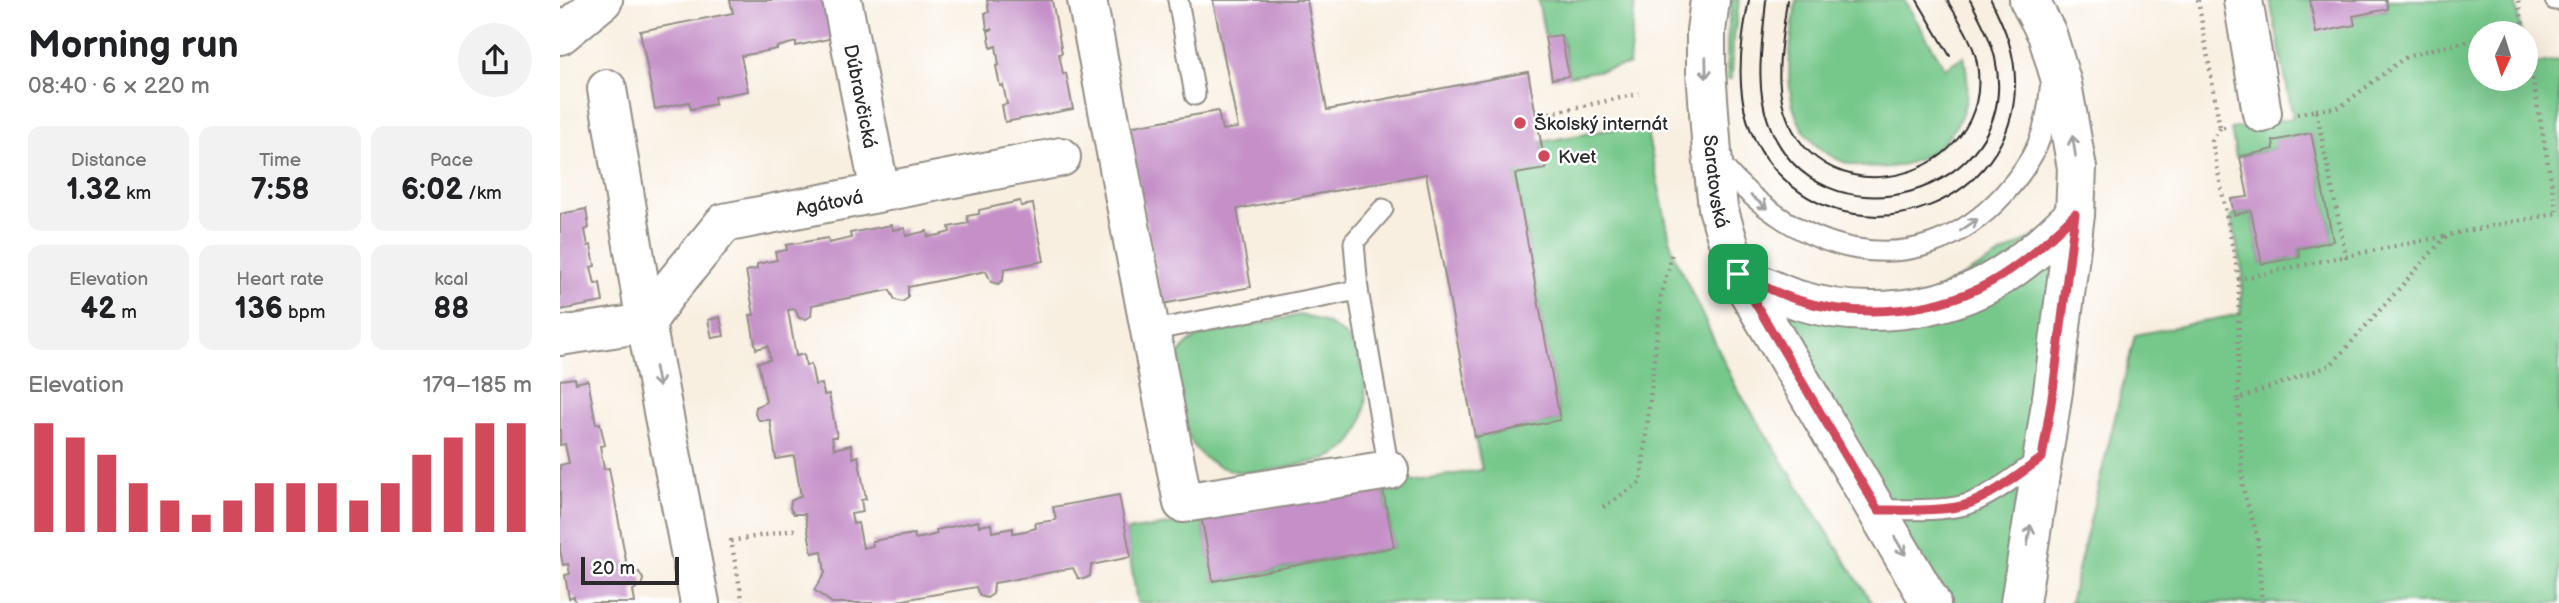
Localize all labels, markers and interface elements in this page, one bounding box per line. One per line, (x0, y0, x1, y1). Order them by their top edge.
north arrow (2468, 21, 2538, 91)
map controls (2468, 21, 2538, 91)
text: Morning run (28, 23, 239, 68)
button: share (458, 23, 532, 97)
street label: Dúbravčická (838, 42, 881, 151)
one-way arrow (1699, 56, 1713, 79)
text: 08:40 · 6 × 220 m (28, 72, 210, 100)
place label: Školský internát (1534, 113, 1668, 136)
marker: Školský internát (1512, 115, 1528, 131)
street label: Saratovská (1698, 134, 1733, 231)
one-way arrow (2067, 136, 2080, 158)
place label: Kvet (1558, 146, 1596, 169)
marker: Kvet (1536, 148, 1552, 164)
text: Distance (71, 149, 147, 172)
text: Time (259, 149, 301, 172)
text: Pace (430, 149, 473, 172)
text: 1.32 (66, 172, 121, 208)
text: 7:58 (250, 172, 310, 208)
text: 6:02 (401, 172, 463, 208)
text: km (121, 182, 151, 205)
text: /km (463, 182, 502, 205)
street label: Agátová (793, 186, 865, 222)
one-way arrow (1750, 194, 1768, 209)
one-way arrow (1959, 218, 1978, 232)
pin (1708, 244, 1768, 304)
icon: arrive (1719, 255, 1757, 293)
text: Elevation (69, 268, 148, 291)
text: Heart rate (236, 268, 324, 291)
text: kcal (434, 268, 468, 291)
text: 42 (80, 291, 116, 327)
text: 136 (235, 291, 283, 327)
text: 88 (433, 291, 469, 327)
text: m (116, 301, 137, 324)
text: bpm (283, 301, 325, 324)
one-way arrow (650, 365, 664, 388)
text: Elevation (28, 371, 124, 399)
text: 179–185 m (423, 371, 532, 399)
one-way arrow (2023, 524, 2036, 547)
one-way arrow (1893, 536, 1907, 556)
scale bar (581, 554, 679, 586)
text: 20 m (592, 557, 635, 580)

